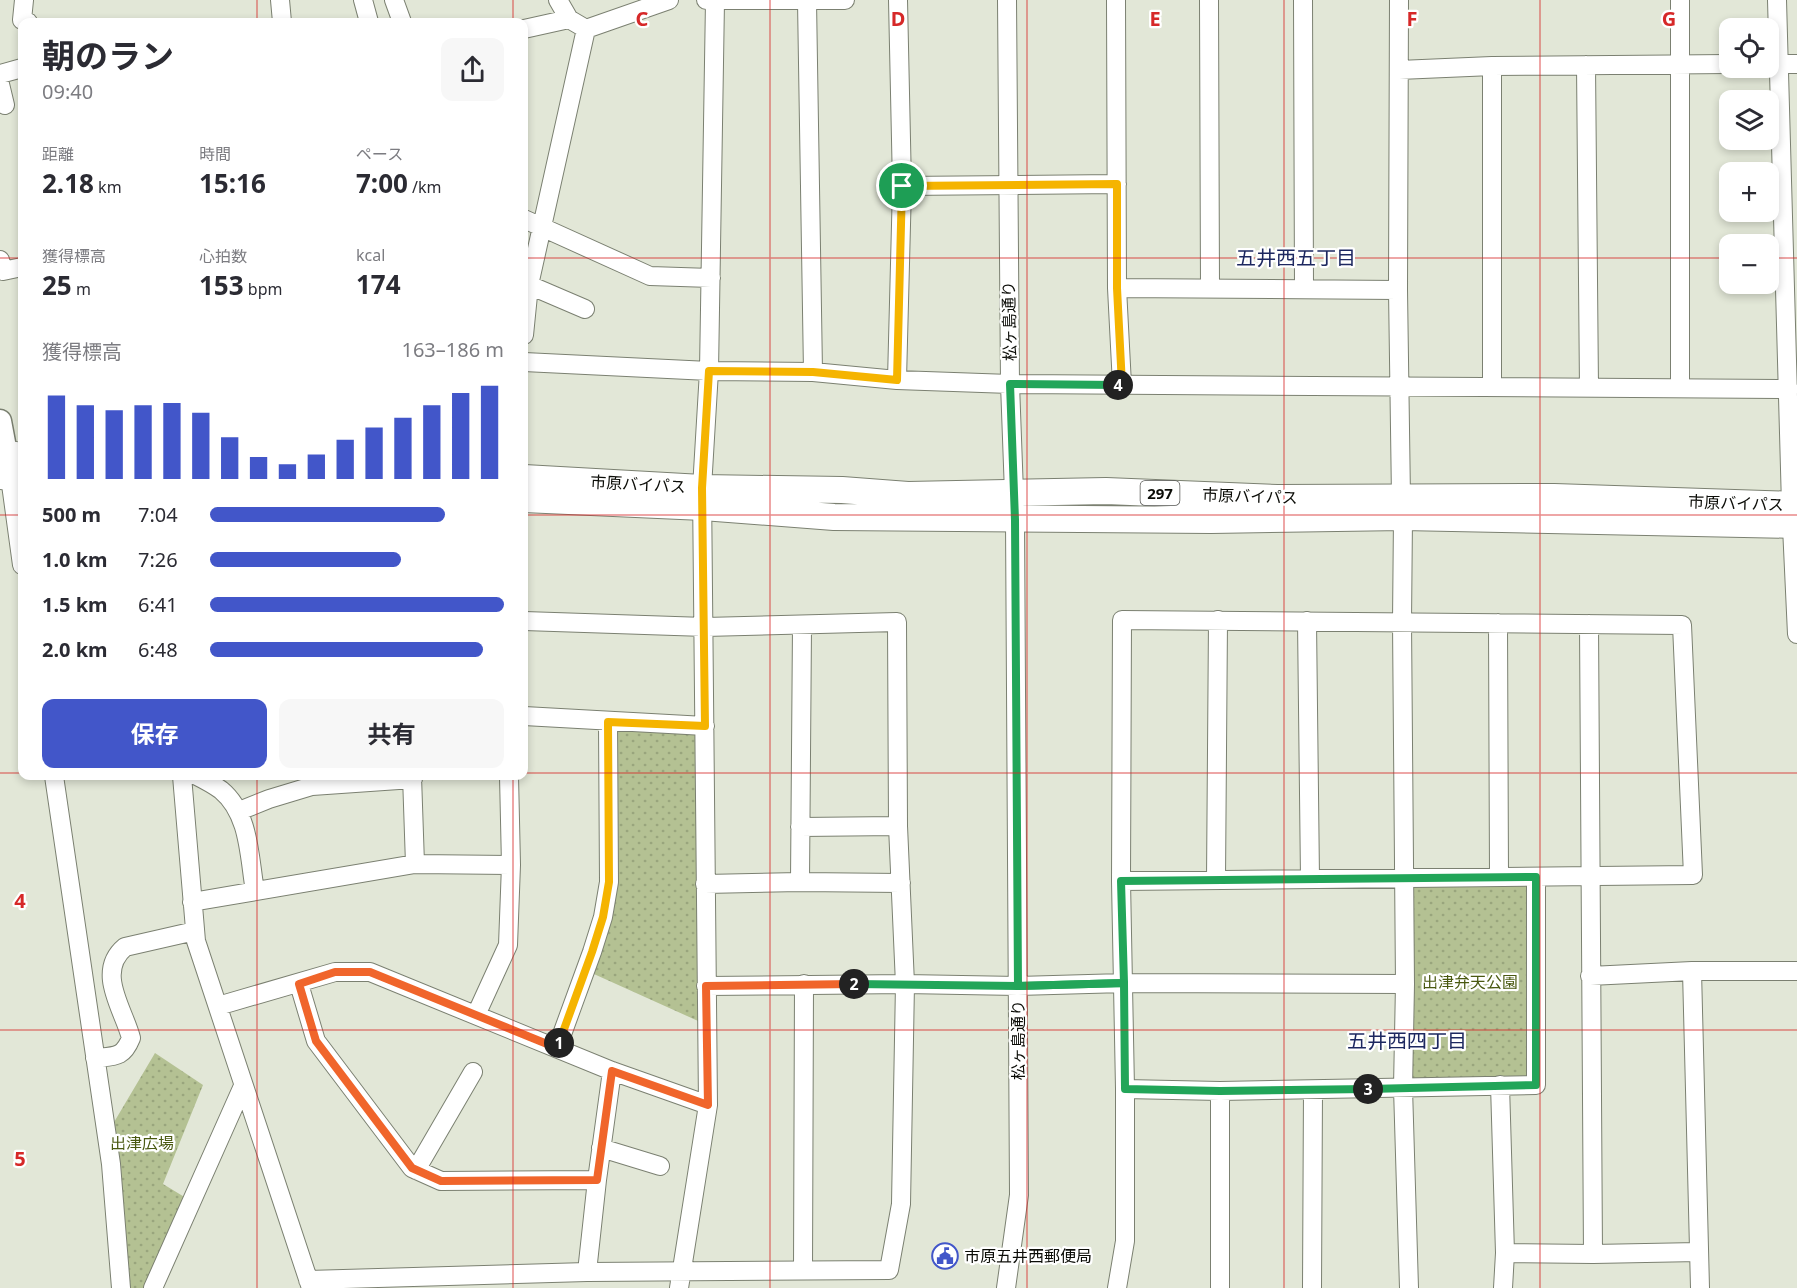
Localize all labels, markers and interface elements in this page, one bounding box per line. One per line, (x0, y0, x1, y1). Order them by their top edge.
text: C (636, 5, 649, 32)
text: D (891, 5, 905, 32)
text: E (1149, 5, 1161, 32)
text: F (1407, 5, 1417, 32)
text: G (1662, 5, 1676, 32)
map controls (1719, 18, 1779, 294)
button: locate (1719, 18, 1779, 78)
text: 朝のラン (42, 33, 174, 78)
button: share (441, 38, 504, 101)
text: 09:40 (42, 78, 93, 105)
button: layers (1719, 90, 1779, 150)
text: 距離 (42, 143, 74, 165)
text: 時間 (199, 143, 231, 165)
text: ペース (356, 143, 403, 165)
pin (876, 160, 927, 211)
button: + (1719, 162, 1779, 222)
text: 2.18 (42, 165, 94, 201)
text: 15:16 (199, 165, 266, 201)
text: 7:00 (356, 165, 408, 201)
icon: arrive (885, 169, 918, 202)
text: km (94, 176, 122, 198)
text: /km (408, 176, 442, 198)
button: − (1719, 234, 1779, 294)
text: kcal (356, 244, 385, 266)
district label: 五井西五丁目 (1236, 244, 1356, 271)
text: 獲得標高 (42, 245, 106, 267)
text: 心拍数 (199, 245, 247, 267)
text: 174 (356, 266, 401, 302)
text: 25 (42, 267, 72, 303)
text: 153 (199, 267, 244, 303)
text: m (72, 278, 91, 300)
text: bpm (244, 278, 282, 300)
street label: 松ヶ島通り (997, 281, 1021, 361)
text: 163–186 m (401, 336, 504, 363)
text: 獲得標高 (42, 338, 122, 365)
pin: 4 (1103, 370, 1133, 400)
text: 4 (1113, 374, 1123, 396)
street label: 市原バイパス (590, 471, 686, 497)
road number: 297 (1140, 481, 1180, 505)
street label: 市原バイパス (1202, 483, 1298, 509)
street label: 市原バイパス (1688, 490, 1784, 516)
text: 500 m (42, 501, 101, 528)
text: 7:04 (138, 501, 178, 528)
text: 1.0 km (42, 546, 108, 573)
text: 7:26 (138, 546, 178, 573)
text: 1.5 km (42, 591, 108, 618)
text: 6:41 (138, 591, 178, 618)
text: 2.0 km (42, 636, 108, 663)
text: 6:48 (138, 636, 178, 663)
button: 保存 (42, 699, 267, 768)
button: 共有 (279, 699, 504, 768)
text: 4 (14, 887, 26, 914)
pin: 2 (839, 969, 869, 999)
park label: 出津弁天公園 (1422, 971, 1518, 993)
text: 2 (849, 973, 859, 995)
street label: 松ヶ島通り (1007, 1000, 1029, 1080)
district label: 五井西四丁目 (1347, 1027, 1467, 1054)
pin: 1 (544, 1028, 574, 1058)
text: 1 (554, 1032, 564, 1054)
pin: 3 (1353, 1074, 1383, 1104)
text: 3 (1363, 1078, 1373, 1100)
park label: 出津広場 (110, 1132, 174, 1154)
text: 5 (14, 1145, 26, 1172)
public building icon: 市原五井西郵便局 (930, 1241, 960, 1271)
place label: 市原五井西郵便局 (964, 1245, 1092, 1267)

